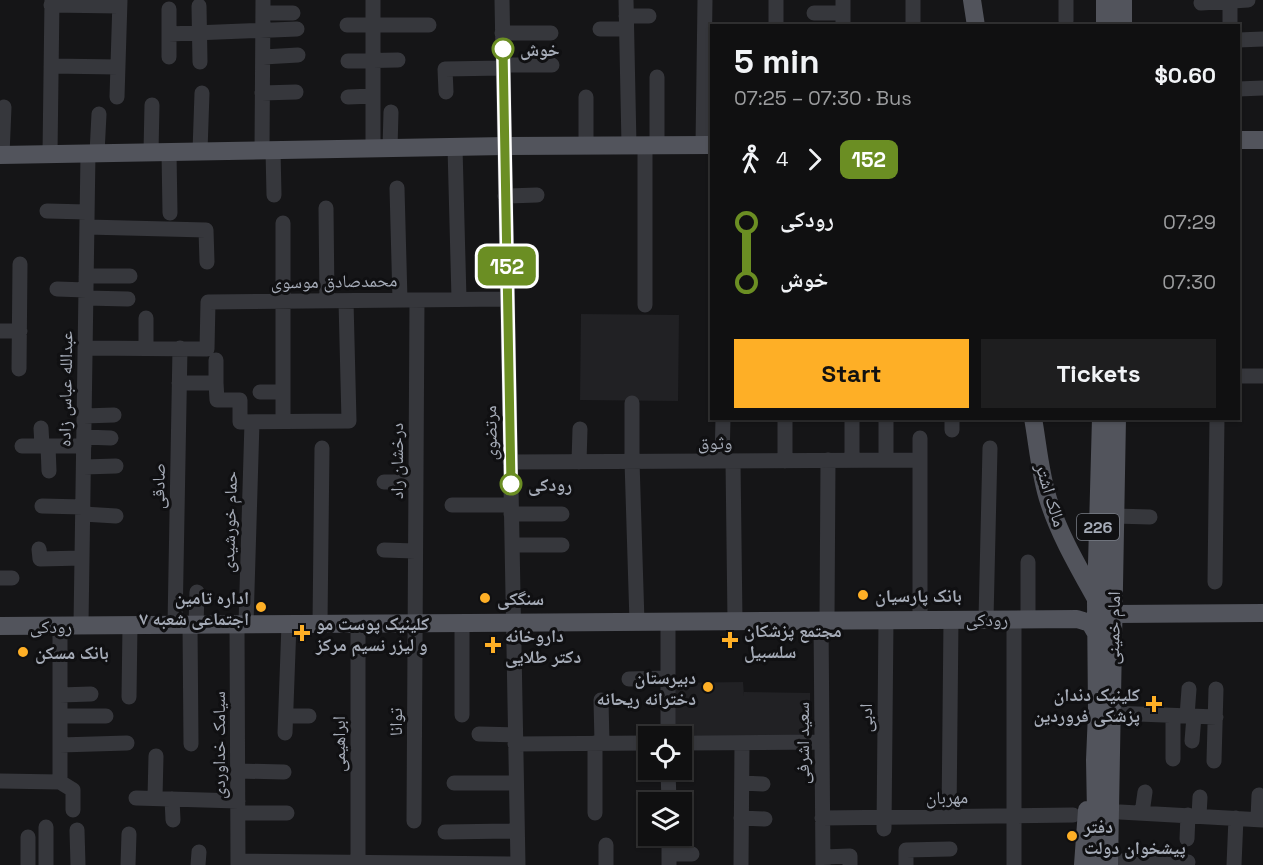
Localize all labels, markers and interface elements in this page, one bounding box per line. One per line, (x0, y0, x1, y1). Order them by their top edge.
marker: خوش (492, 38, 514, 60)
place label: خوش (520, 38, 560, 61)
text: 5 min (734, 41, 819, 83)
text: $0.60 (1154, 61, 1216, 89)
text: 07:25 – 07:30 · Bus (734, 85, 912, 111)
icon: walk (734, 143, 767, 176)
icon: forward (798, 143, 831, 176)
text: 4 (776, 146, 789, 172)
text: 152 (852, 146, 886, 173)
text: رودکی (780, 205, 834, 233)
text: 07:29 (1163, 209, 1216, 235)
line badge: 152 (472, 246, 542, 286)
text: 152 (490, 253, 524, 280)
text: خوش (780, 265, 828, 293)
street label: محمدصادق موسوی (270, 268, 398, 294)
text: 07:30 (1162, 269, 1216, 295)
street label: عبدالله عباس زاده (52, 331, 78, 447)
button: Start (734, 339, 969, 408)
button: Tickets (981, 339, 1216, 408)
street label: مرتضوی (478, 405, 502, 461)
street label: درخشان راد (385, 423, 408, 499)
street label: وثوق (698, 431, 732, 454)
street label: مالک اشتر (1030, 460, 1072, 529)
street label: صادقی (146, 463, 170, 509)
street label: حمام خورشیدی (216, 471, 243, 573)
marker: رودکی (500, 473, 522, 495)
place label: رودکی (528, 473, 572, 496)
road number: 226 (1077, 514, 1119, 540)
place label: بانک پارسیان (875, 584, 962, 607)
place label: اداره تامین اجتماعی شعبه ۷ (139, 586, 249, 630)
place label: سنگکی (497, 587, 544, 610)
marker: بانک پارسیان (856, 588, 870, 602)
marker: سنگکی (478, 591, 492, 605)
street label: امام خمینی (1101, 591, 1126, 665)
marker: اداره تامین اجتماعی شعبه ۷ (254, 600, 268, 614)
street label: رودکی (966, 608, 1008, 631)
place label: کلینیک پوست مو و لیزر نسیم مرکز (315, 612, 429, 657)
street label: رودکی (30, 615, 72, 638)
place label: مجتمع پزشکان سلسبیل (744, 619, 842, 663)
marker: کلینیک پوست مو و لیزر نسیم مرکز (293, 624, 311, 642)
place label: داروخانه دکتر طلایی (505, 624, 582, 668)
marker: مجتمع پزشکان سلسبیل (721, 631, 739, 649)
marker: داروخانه دکتر طلایی (486, 638, 500, 652)
place label: بانک مسکن (35, 641, 109, 664)
marker: بانک مسکن (16, 645, 30, 659)
place label: دبیرستان دخترانه ریحانه (597, 666, 696, 710)
marker: دبیرستان دخترانه ریحانه (701, 680, 715, 694)
place label: کلینیک دندان پزشکی فروردین (1033, 683, 1140, 727)
street label: سیامک خداوردی (207, 691, 230, 799)
marker: کلینیک دندان پزشکی فروردین (1145, 695, 1163, 713)
street label: سعید اشرفی (791, 702, 814, 784)
street label: ادبی (854, 703, 877, 733)
street label: توانا (384, 708, 407, 736)
street label: ابراهیمی (327, 716, 350, 772)
map controls (638, 726, 692, 846)
button: locate (638, 726, 692, 780)
street label: مهربان (926, 785, 968, 809)
button: layers (638, 792, 692, 846)
place label: دفتر پیشخوان دولت (1083, 815, 1186, 859)
marker: دفتر پیشخوان دولت (1065, 829, 1079, 843)

